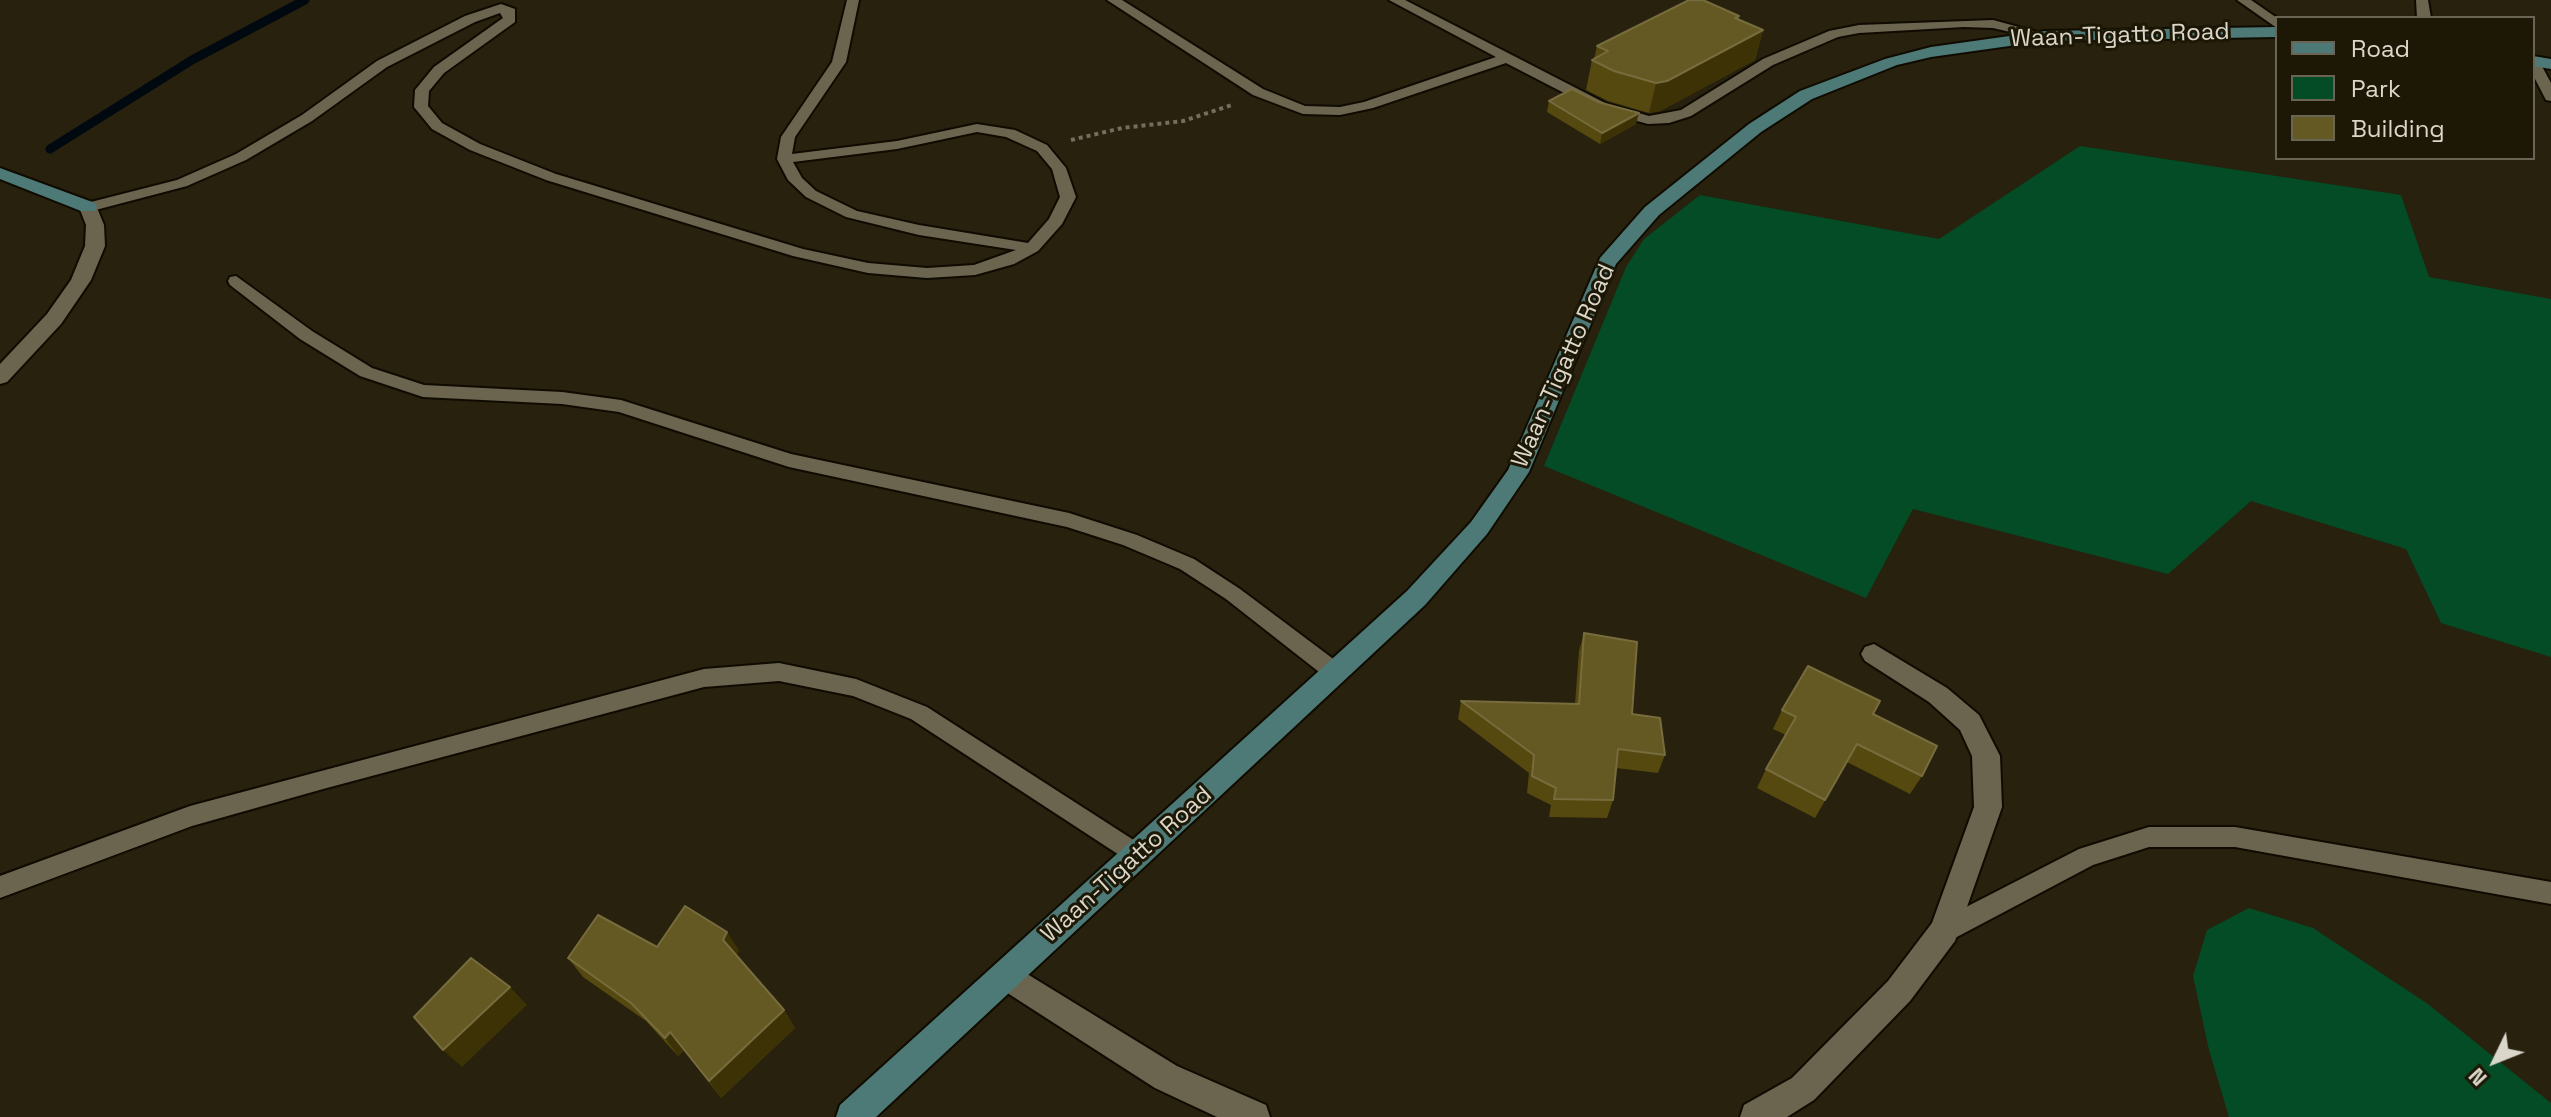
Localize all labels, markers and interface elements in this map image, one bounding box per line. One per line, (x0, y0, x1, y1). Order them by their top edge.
legend (2275, 16, 2535, 160)
street label: Waan-Tigatto Road (2010, 18, 2230, 54)
text: Road (2351, 33, 2410, 64)
text: Park (2351, 73, 2401, 104)
text: Building (2351, 113, 2445, 144)
street label: Waan-Tigatto Road (1506, 260, 1622, 472)
street label: Waan-Tigatto Road (1036, 781, 1218, 949)
north arrow (2455, 1021, 2535, 1101)
text: N (2462, 1062, 2493, 1092)

